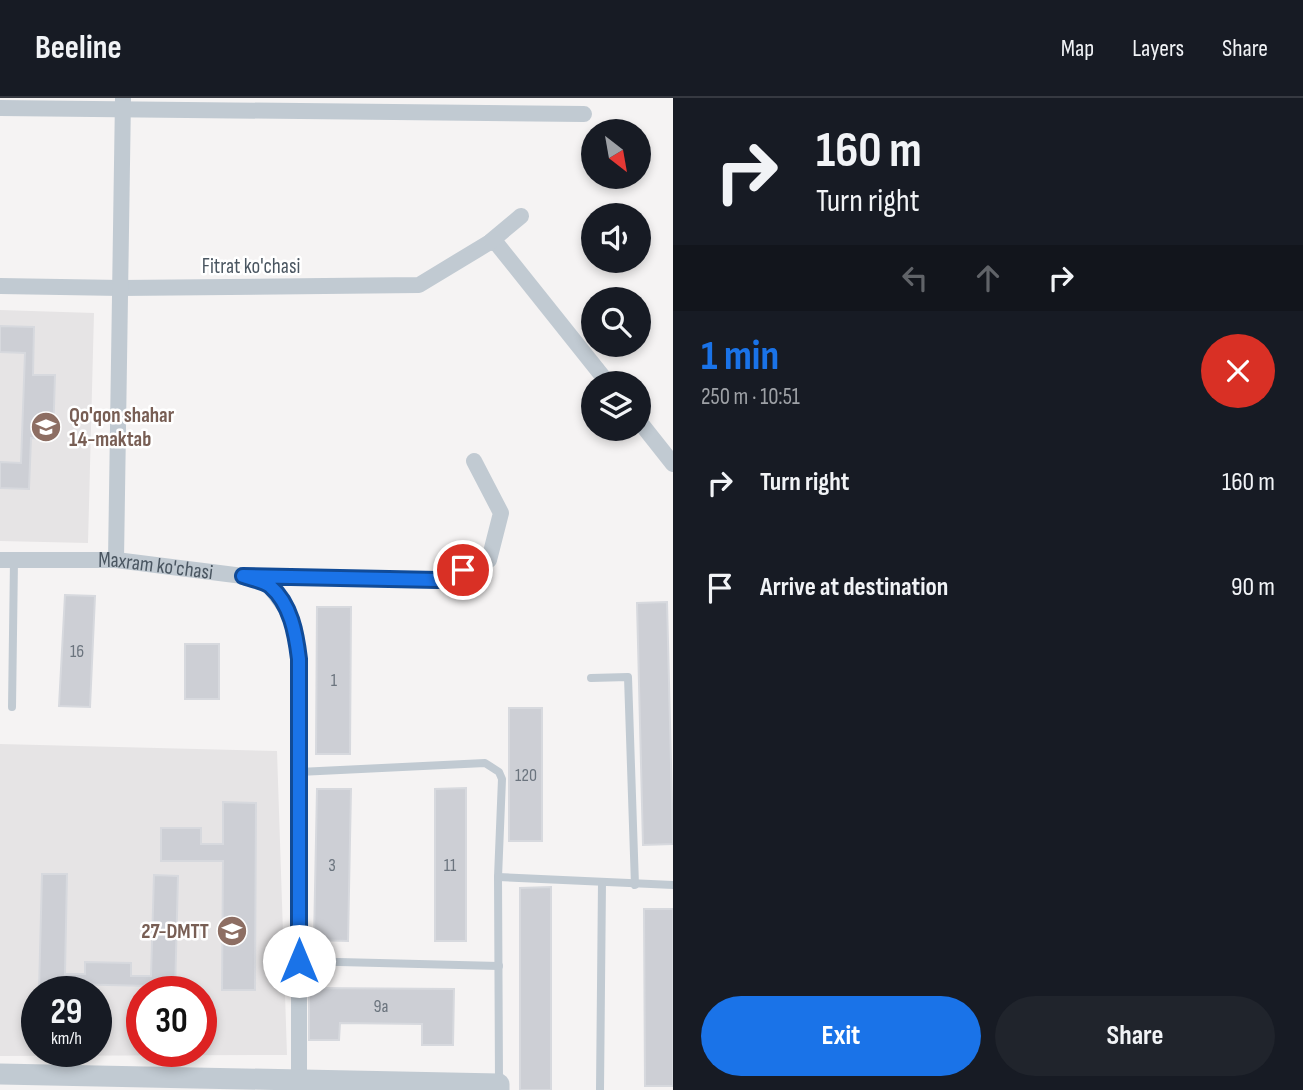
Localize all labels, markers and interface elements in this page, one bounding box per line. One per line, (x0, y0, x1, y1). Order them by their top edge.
text: Beeline (35, 28, 122, 68)
text: Map (1061, 34, 1094, 63)
text: Layers (1132, 34, 1184, 63)
text: Share (1222, 34, 1268, 63)
north arrow (581, 119, 651, 189)
map controls (581, 119, 651, 441)
text: 160 m (816, 122, 922, 181)
icon: right (701, 126, 792, 217)
text: Turn right (816, 182, 920, 221)
button: sound (581, 203, 651, 273)
street label: Fitrat ko'chasi (202, 254, 300, 279)
icon: left (896, 259, 934, 297)
icon: ahead (969, 259, 1007, 297)
icon: right (1042, 259, 1080, 297)
button: search (581, 287, 651, 357)
text: 1 min (701, 331, 779, 382)
button: close (1201, 334, 1275, 408)
button: layers (581, 371, 651, 441)
text: 250 m · 10:51 (701, 383, 800, 411)
place label: Qo'qon shahar 14-maktab (69, 403, 175, 452)
school or university icon: Qo'qon shahar 14-maktab (29, 410, 63, 444)
icon: right (701, 464, 739, 502)
text: Turn right (760, 467, 849, 498)
text: 160 m (1222, 467, 1275, 498)
pin (433, 540, 493, 600)
street label: Maxram ko'chasi (98, 548, 215, 585)
icon: arrive (444, 551, 482, 589)
icon: arrive (701, 569, 739, 607)
text: Arrive at destination (760, 572, 948, 603)
text: 90 m (1231, 572, 1275, 603)
house number: 16 (70, 641, 84, 662)
house number: 1 (331, 670, 338, 691)
house number: 120 (515, 765, 537, 786)
house number: 3 (328, 855, 336, 876)
house number: 11 (444, 855, 457, 876)
school or university icon: 27-DMTT (215, 914, 249, 948)
place label: 27-DMTT (141, 919, 209, 944)
position arrow (262, 924, 336, 998)
speed limit sign: 30 (126, 976, 217, 1067)
text: 29 (51, 991, 82, 1034)
house number: 9a (374, 996, 389, 1017)
button: Exit (701, 996, 981, 1076)
button: Share (995, 996, 1275, 1076)
text: km/h (51, 1028, 82, 1049)

